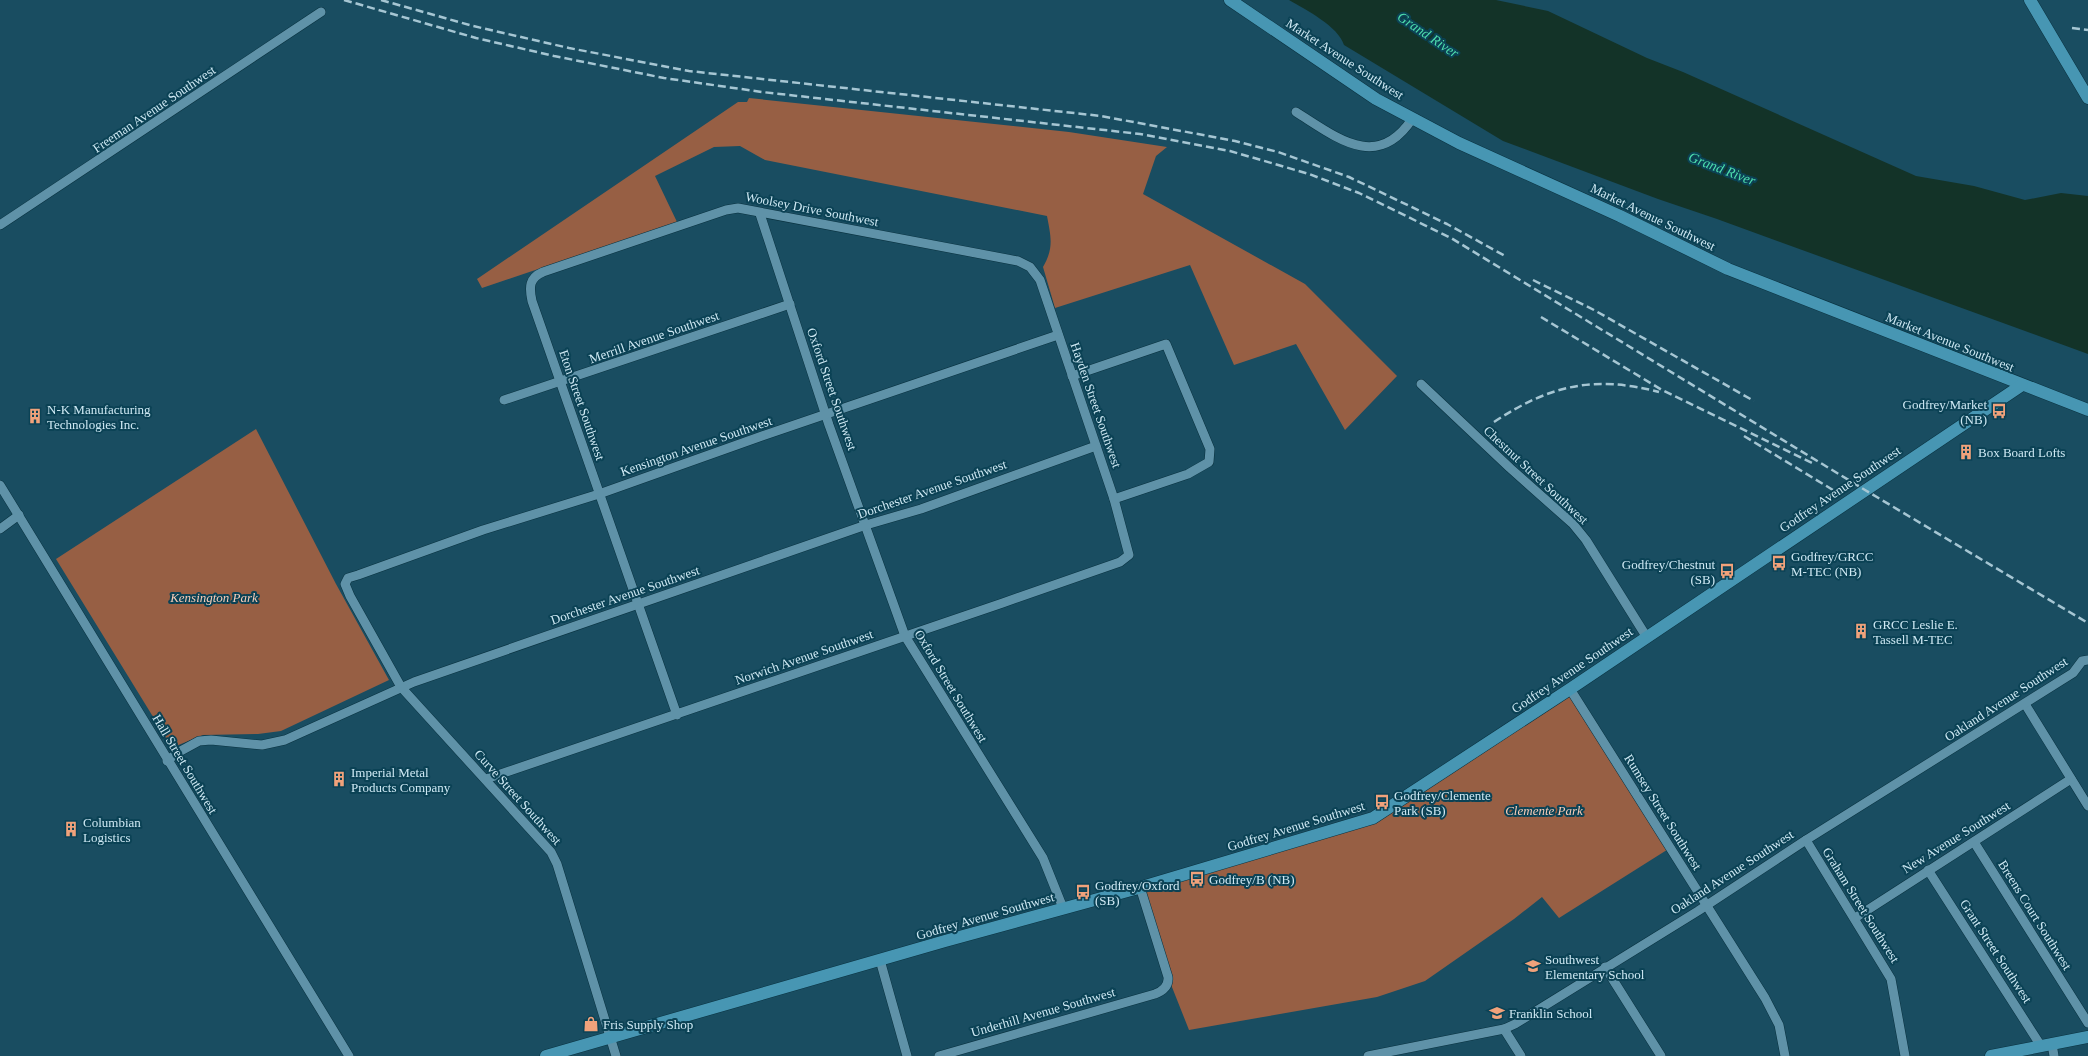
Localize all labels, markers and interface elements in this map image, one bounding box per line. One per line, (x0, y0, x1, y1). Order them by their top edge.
water label: Grand River (1395, 9, 1462, 61)
street label: Market Avenue Southwest (1283, 15, 1407, 103)
street label: Freeman Avenue Southwest (90, 62, 219, 156)
water label: Grand River (1686, 149, 1758, 189)
street label: Market Avenue Southwest (1588, 180, 1718, 254)
street label: Woolsey Drive Southwest (744, 189, 880, 229)
street label: Merrill Avenue Southwest (587, 308, 721, 366)
street label: Market Avenue Southwest (1884, 309, 2017, 375)
street label: Oxford Street Southwest (804, 326, 860, 453)
street label: Hayden Street Southwest (1068, 340, 1125, 470)
street label: Eton Street Southwest (556, 348, 608, 462)
place label: Godfrey/Market (NB) (1903, 397, 1987, 427)
place label: N-K Manufacturing Technologies Inc. (47, 402, 151, 432)
bus stop icon: Godfrey/Market (NB) (1990, 402, 2008, 420)
building icon: N-K Manufacturing Technologies Inc. (26, 407, 44, 425)
street label: Kensington Avenue Southwest (618, 413, 774, 479)
street label: Chestnut Street Southwest (1481, 423, 1592, 528)
street label: Godfrey Avenue Southwest (1777, 443, 1904, 535)
building icon: Box Board Lofts (1957, 443, 1975, 461)
place label: Box Board Lofts (1978, 445, 2065, 460)
street label: Dorchester Avenue Southwest (856, 456, 1009, 522)
place label: Godfrey/GRCC M-TEC (NB) (1791, 549, 1873, 579)
bus stop icon: Godfrey/GRCC M-TEC (NB) (1770, 554, 1788, 572)
place label: Godfrey/Chestnut (SB) (1622, 557, 1715, 587)
street label: Dorchester Avenue Southwest (549, 562, 702, 628)
bus stop icon: Godfrey/Chestnut (SB) (1718, 562, 1736, 580)
park label: Kensington Park (169, 590, 258, 605)
place label: GRCC Leslie E. Tassell M-TEC (1873, 617, 1958, 647)
building icon: GRCC Leslie E. Tassell M-TEC (1852, 622, 1870, 640)
street label: Godfrey Avenue Southwest (1509, 624, 1636, 716)
street label: Norwich Avenue Southwest (733, 626, 875, 688)
street label: Oxford Street Southwest (911, 627, 991, 745)
street label: Oakland Avenue Southwest (1942, 653, 2071, 744)
street label: Hall Street Southwest (149, 712, 221, 817)
street label: Curve Street Southwest (471, 746, 565, 848)
street label: Rumsey Street Southwest (1621, 751, 1705, 873)
place label: Imperial Metal Products Company (351, 765, 451, 795)
building icon: Imperial Metal Products Company (330, 770, 348, 788)
place label: Godfrey/Clemente Park (SB) (1394, 788, 1491, 818)
bus stop icon: Godfrey/Clemente Park (SB) (1373, 793, 1391, 811)
street label: Godfrey Avenue Southwest (1226, 798, 1367, 854)
street label: New Avenue Southwest (1899, 798, 2013, 876)
park label: Clemente Park (1505, 803, 1583, 818)
place label: Columbian Logistics (83, 815, 141, 845)
building icon: Columbian Logistics (62, 820, 80, 838)
street label: Oakland Avenue Southwest (1668, 826, 1797, 917)
street label: Graham Street Southwest (1819, 845, 1903, 966)
street label: Breens Court Southwest (1995, 857, 2075, 973)
bus stop icon: Godfrey/B (NB) (1188, 870, 1206, 888)
place label: Godfrey/B (NB) (1209, 872, 1295, 887)
place label: Godfrey/Oxford (SB) (1095, 878, 1180, 908)
bus stop icon: Godfrey/Oxford (SB) (1074, 883, 1092, 901)
street label: Godfrey Avenue Southwest (914, 889, 1056, 943)
street label: Grant Street Southwest (1957, 896, 2035, 1006)
place label: Southwest Elementary School (1545, 952, 1645, 982)
school or university icon: Southwest Elementary School (1524, 957, 1542, 975)
street label: Underhill Avenue Southwest (969, 984, 1117, 1040)
school or university icon: Franklin School (1488, 1004, 1506, 1022)
place label: Franklin School (1509, 1006, 1593, 1021)
shop icon: Fris Supply Shop (582, 1015, 600, 1033)
place label: Fris Supply Shop (603, 1017, 693, 1032)

